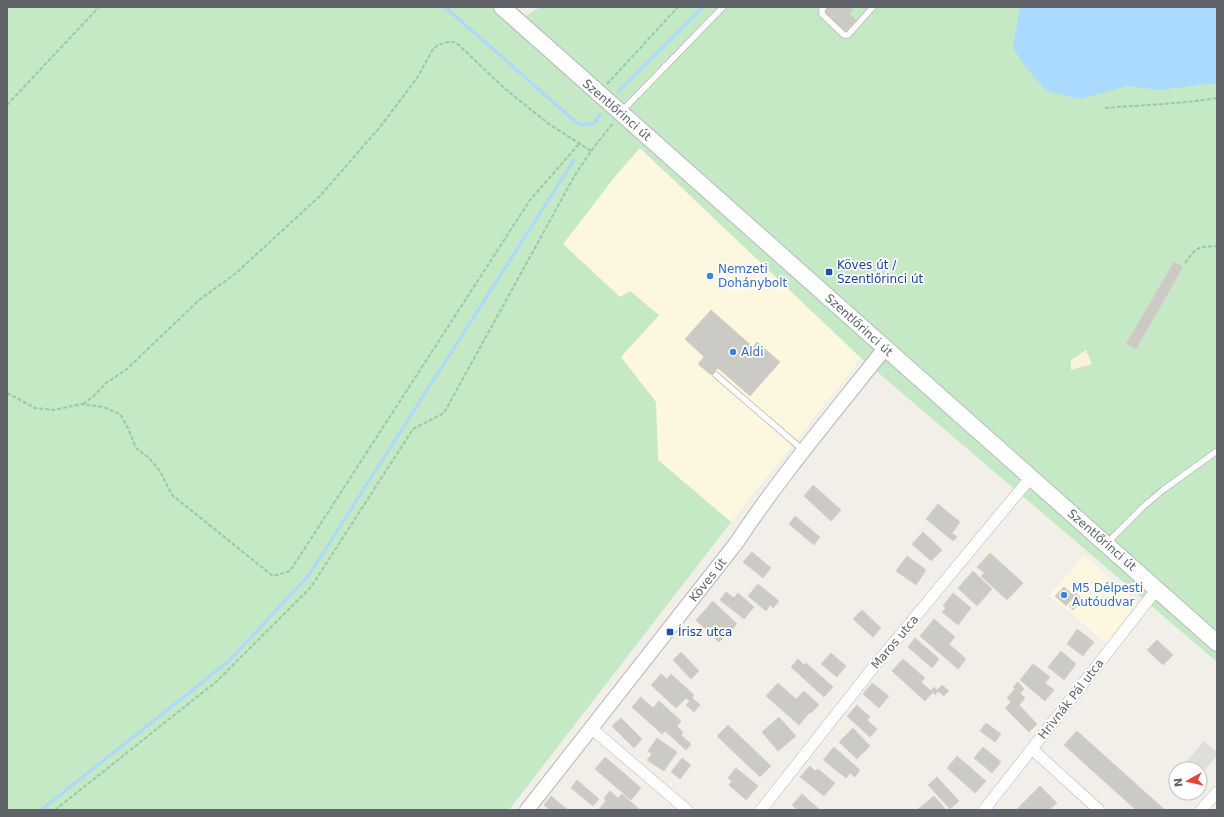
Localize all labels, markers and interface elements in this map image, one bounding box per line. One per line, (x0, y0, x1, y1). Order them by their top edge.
street label: Szentlőrinci út (580, 76, 654, 144)
place label: Köves út / Szentlőrinci út (837, 258, 924, 286)
place label: Nemzeti Dohánybolt (718, 262, 788, 290)
marker: Köves út / Szentlőrinci út (824, 267, 834, 277)
marker: Nemzeti Dohánybolt (705, 271, 715, 281)
street label: Szentlőrinci út (822, 291, 896, 359)
place label: Aldi (741, 345, 764, 359)
marker: Aldi (728, 347, 738, 357)
street label: Szentlőrinci út (1065, 506, 1139, 574)
street label: Köves út (687, 555, 730, 605)
place label: M5 Délpesti Autóudvar (1072, 581, 1143, 609)
marker: M5 Délpesti Autóudvar (1059, 590, 1069, 600)
street label: Maros utca (868, 612, 922, 672)
place label: Írisz utca (678, 624, 732, 639)
marker: Írisz utca (665, 627, 675, 637)
street label: Hrivnák Pál utca (1035, 656, 1107, 742)
north arrow (1168, 761, 1208, 801)
text: N (1172, 777, 1186, 788)

